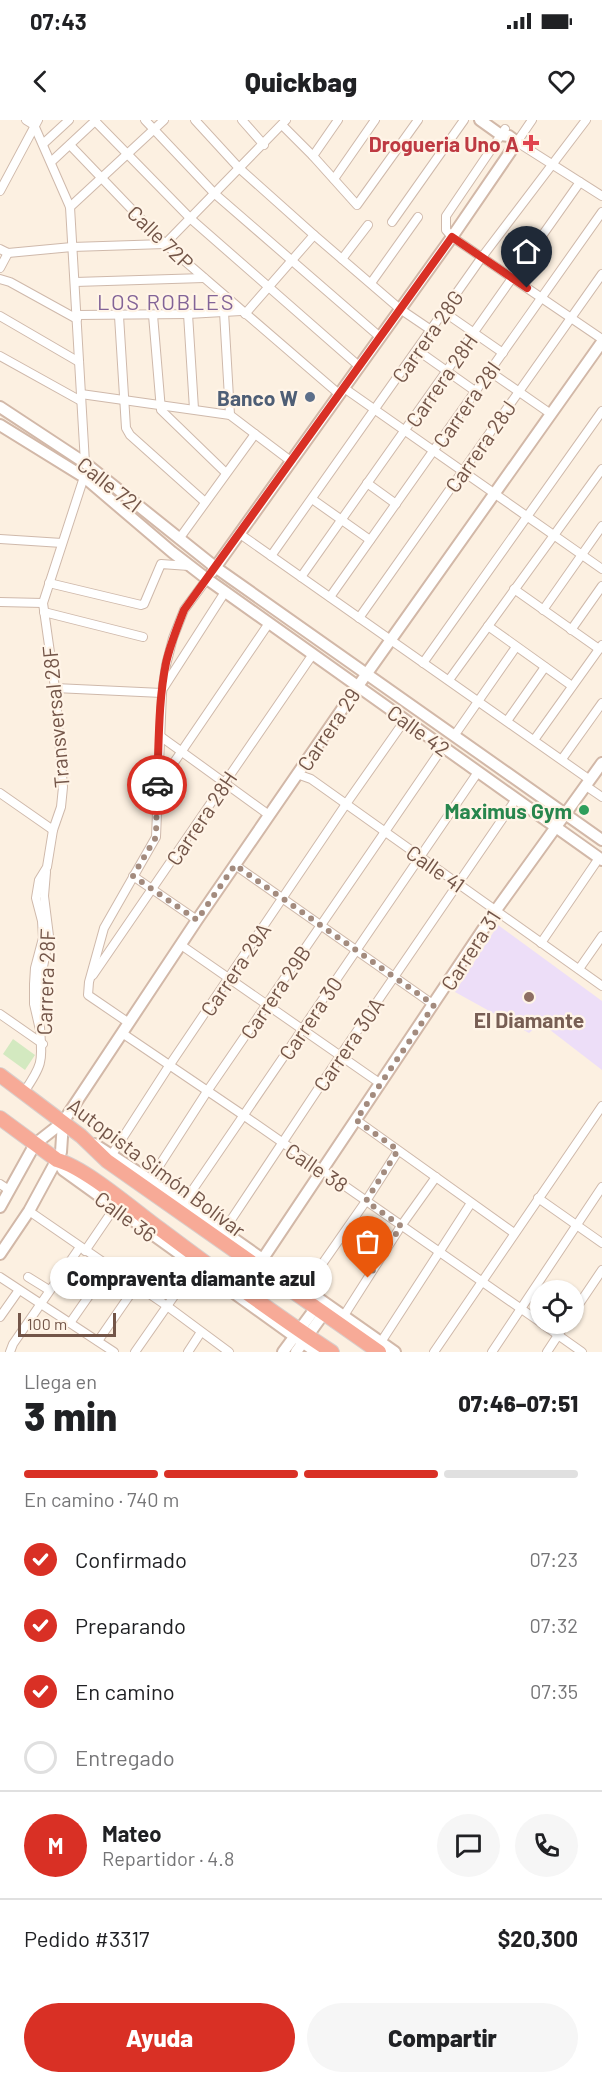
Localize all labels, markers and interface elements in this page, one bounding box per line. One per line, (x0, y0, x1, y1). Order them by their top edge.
text: 07:43 (30, 8, 87, 34)
icon: back (24, 65, 57, 98)
text: Quickbag (245, 65, 357, 97)
icon: heart (545, 65, 578, 98)
place label: Drogueria Uno A (369, 131, 519, 156)
marker: Drogueria Uno A (524, 136, 538, 150)
street label: Calle 72P (123, 200, 199, 274)
pin (501, 226, 552, 288)
icon: home (510, 235, 543, 268)
street label: Carrera 28G (386, 285, 468, 387)
district label: LOS ROBLES (97, 288, 235, 314)
street label: Carrera 28H (400, 329, 482, 431)
street label: Carrera 28I (427, 356, 505, 452)
place label: Banco W (217, 385, 298, 410)
marker: Banco W (303, 390, 317, 404)
street label: Carrera 28J (439, 395, 521, 497)
street label: Calle 72I (73, 451, 147, 517)
street label: Transversal 28F (36, 645, 74, 789)
street label: Carrera 29 (291, 683, 365, 775)
street label: Calle 42 (383, 699, 455, 761)
courier (127, 755, 187, 815)
street label: Carrera 28H (160, 766, 242, 870)
icon: car (141, 769, 174, 802)
place label: Maximus Gym (445, 798, 572, 823)
marker: Maximus Gym (577, 803, 591, 817)
street label: Calle 41 (402, 839, 470, 897)
street label: Carrera 31 (435, 905, 505, 995)
street label: Carrera 29A (195, 917, 275, 1020)
street label: Carrera 28F (31, 928, 59, 1036)
street label: Carrera 29B (235, 940, 315, 1044)
street label: Carrera 30 (273, 972, 347, 1064)
marker: El Diamante (522, 990, 536, 1004)
street label: Carrera 30A (308, 992, 389, 1096)
place label: El Diamante (474, 1007, 584, 1032)
street label: Autopista Simón Bolívar (63, 1092, 251, 1242)
street label: Calle 38 (281, 1137, 353, 1197)
street label: Calle 36 (90, 1185, 162, 1247)
pin (342, 1216, 393, 1278)
icon: bag (351, 1225, 384, 1258)
callout: Compraventa diamante azul (50, 1257, 332, 1299)
text: Compraventa diamante azul (67, 1266, 315, 1290)
map controls (530, 1280, 584, 1334)
button: locate (530, 1280, 584, 1334)
scale bar (18, 1310, 116, 1338)
text: 100 m (27, 1314, 67, 1333)
text: Llega en (24, 1369, 97, 1393)
text: 07:46–07:51 (458, 1390, 578, 1416)
text: 3 min (24, 1392, 117, 1439)
text: En camino · 740 m (24, 1487, 179, 1511)
icon: check (24, 1543, 57, 1576)
text: Confirmado (75, 1546, 187, 1572)
text: 07:23 (530, 1547, 578, 1571)
icon: check (24, 1609, 57, 1642)
text: Preparando (75, 1612, 186, 1638)
text: 07:32 (529, 1613, 578, 1637)
icon: check (24, 1675, 57, 1708)
text: En camino (75, 1678, 175, 1704)
text: 07:35 (530, 1679, 578, 1703)
text: Entregado (75, 1744, 175, 1770)
button: chat (437, 1814, 500, 1877)
button: phone (515, 1814, 578, 1877)
text: Mateo (102, 1820, 162, 1846)
text: M (48, 1832, 63, 1858)
text: Repartidor · 4.8 (102, 1846, 234, 1870)
text: Pedido #3317 (24, 1925, 150, 1951)
text: $20,300 (498, 1925, 578, 1951)
button: Ayuda (24, 2003, 295, 2072)
button: Compartir (307, 2003, 578, 2072)

